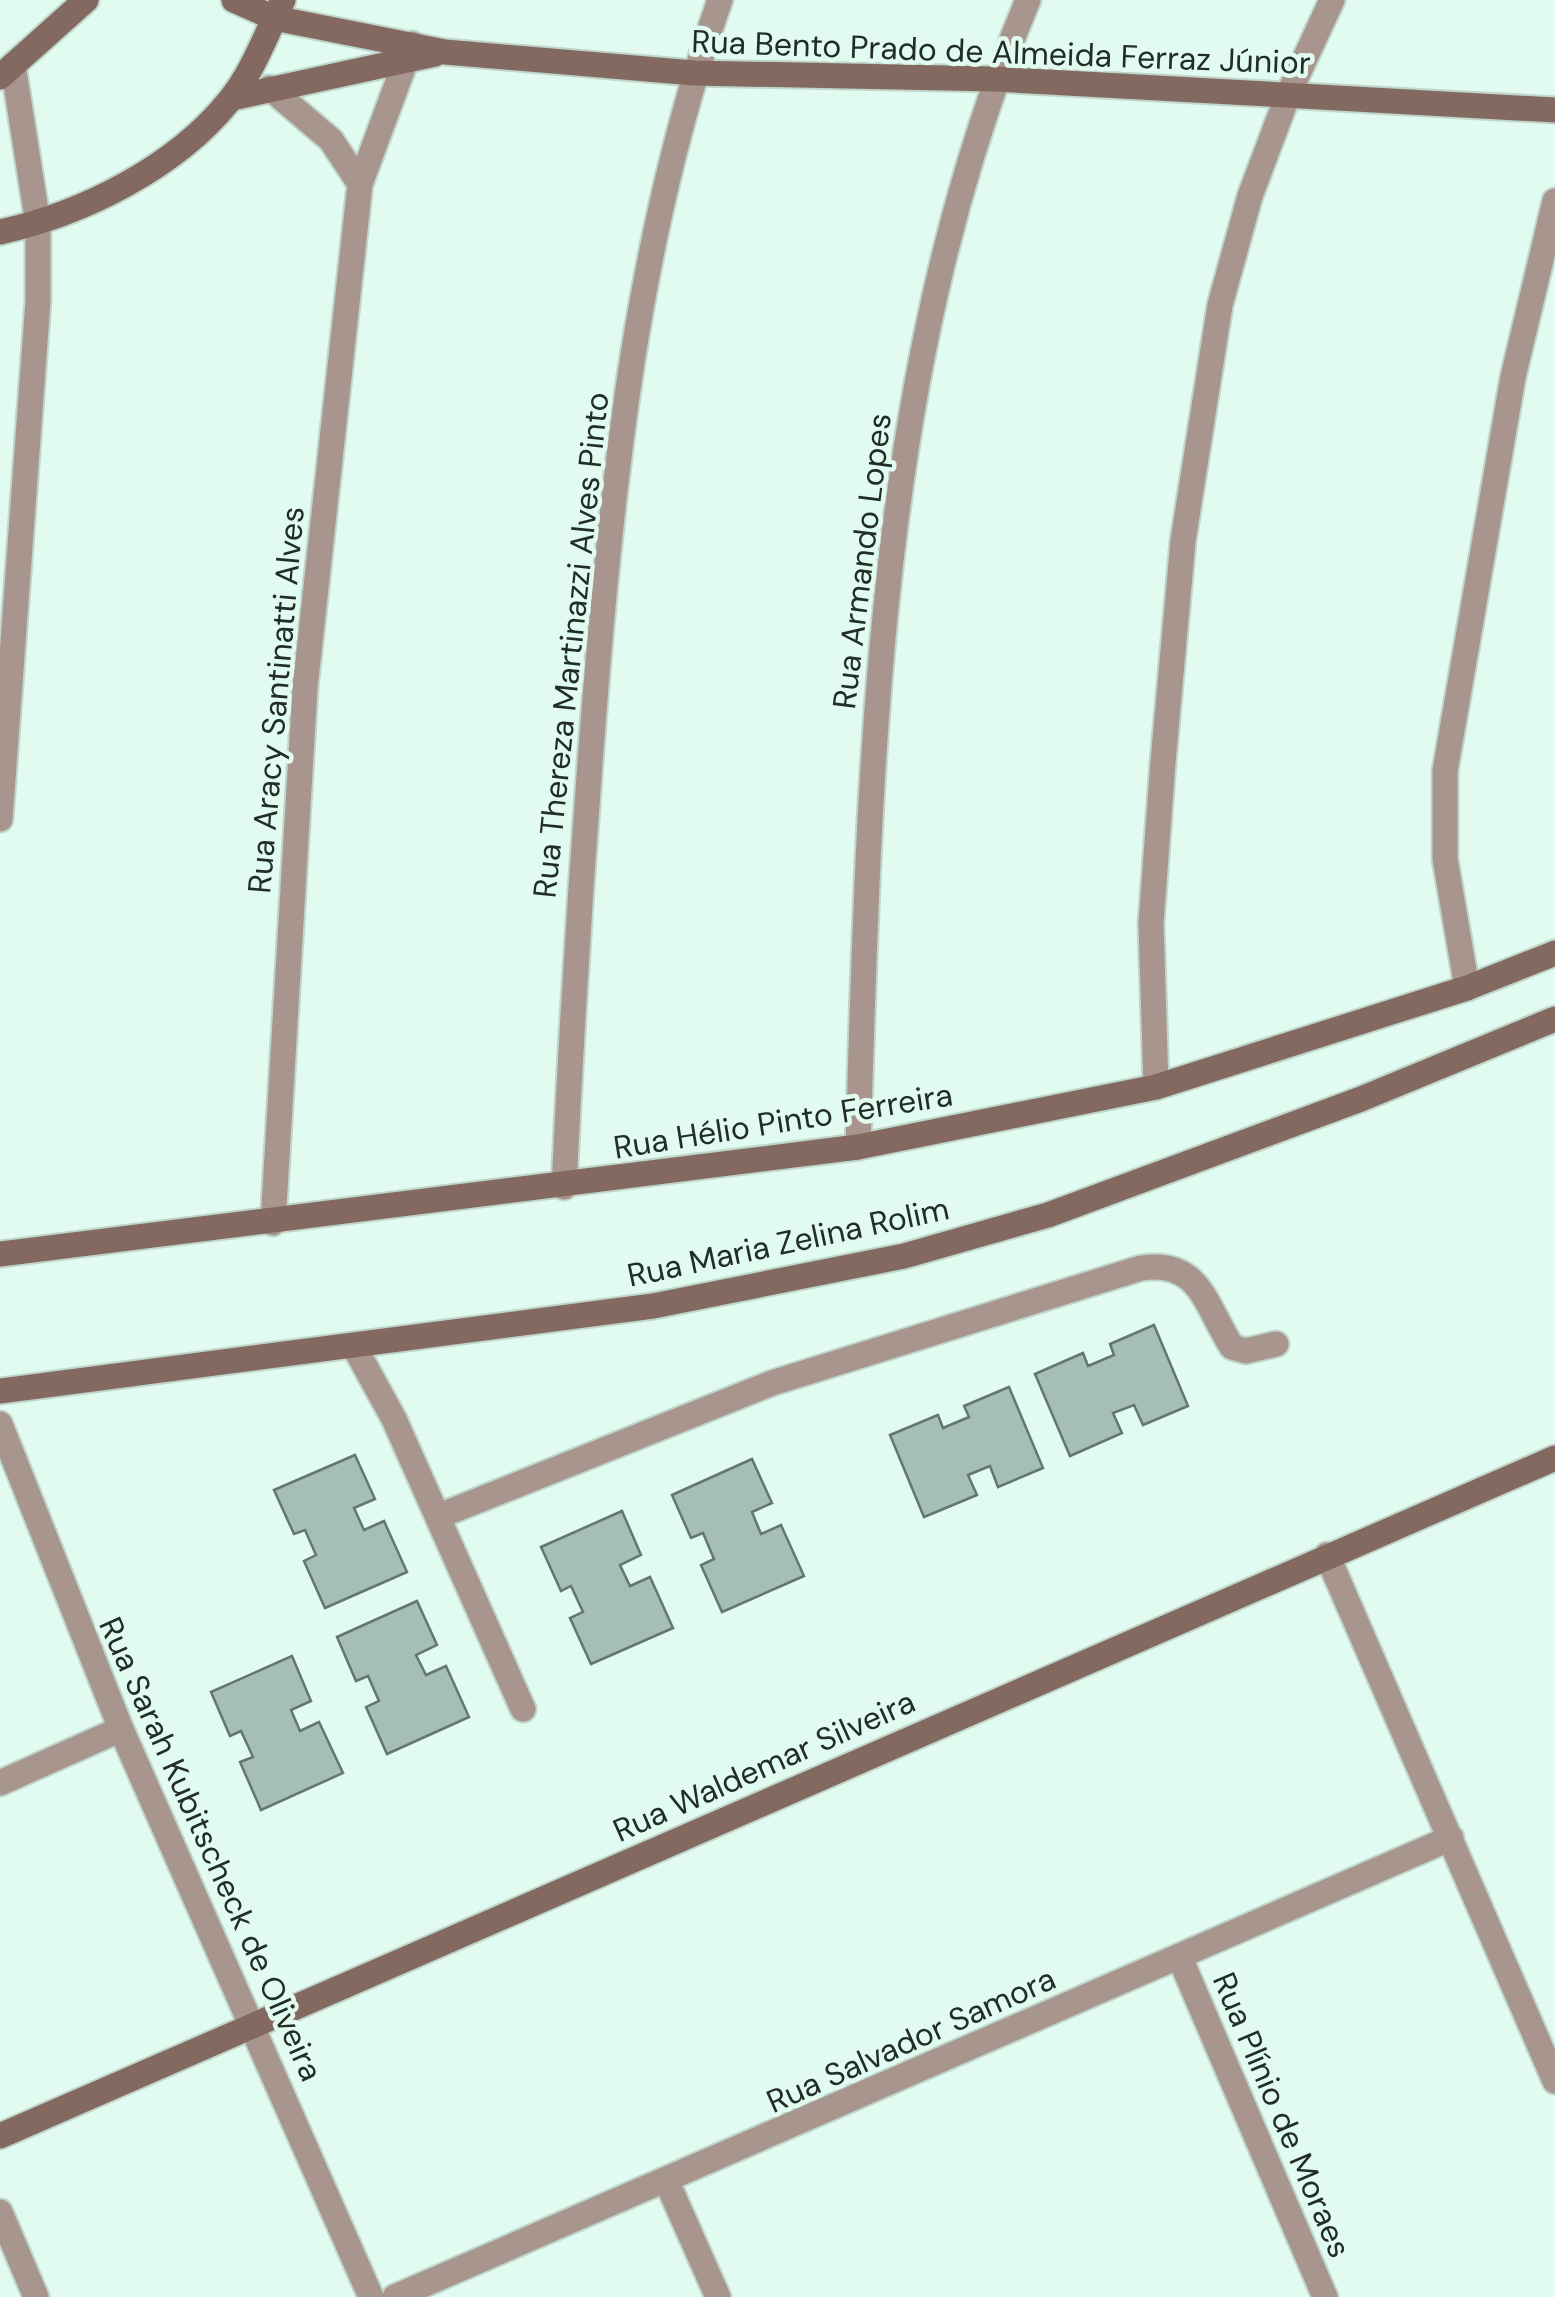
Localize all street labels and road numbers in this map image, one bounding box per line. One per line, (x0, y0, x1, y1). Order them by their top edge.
street label: Rua Bento Prado de Almeida Ferraz Júnior (691, 20, 1312, 84)
street label: Rua Thereza Martinazzi Alves Pinto (524, 390, 618, 900)
street label: Rua Armando Lopes (823, 411, 901, 711)
street label: Rua Aracy Santinatti Alves (238, 505, 314, 895)
street label: Rua Hélio Pinto Ferreira (611, 1073, 955, 1169)
street label: Rua Maria Zelina Rolim (623, 1187, 953, 1297)
street label: Rua Sarah Kubitscheck de Oliveira (89, 1610, 333, 2088)
street label: Rua Waldemar Silveira (606, 1680, 922, 1852)
street label: Rua Salvador Samora (760, 1957, 1062, 2123)
street label: Rua Plínio de Moraes (1203, 1966, 1361, 2264)

